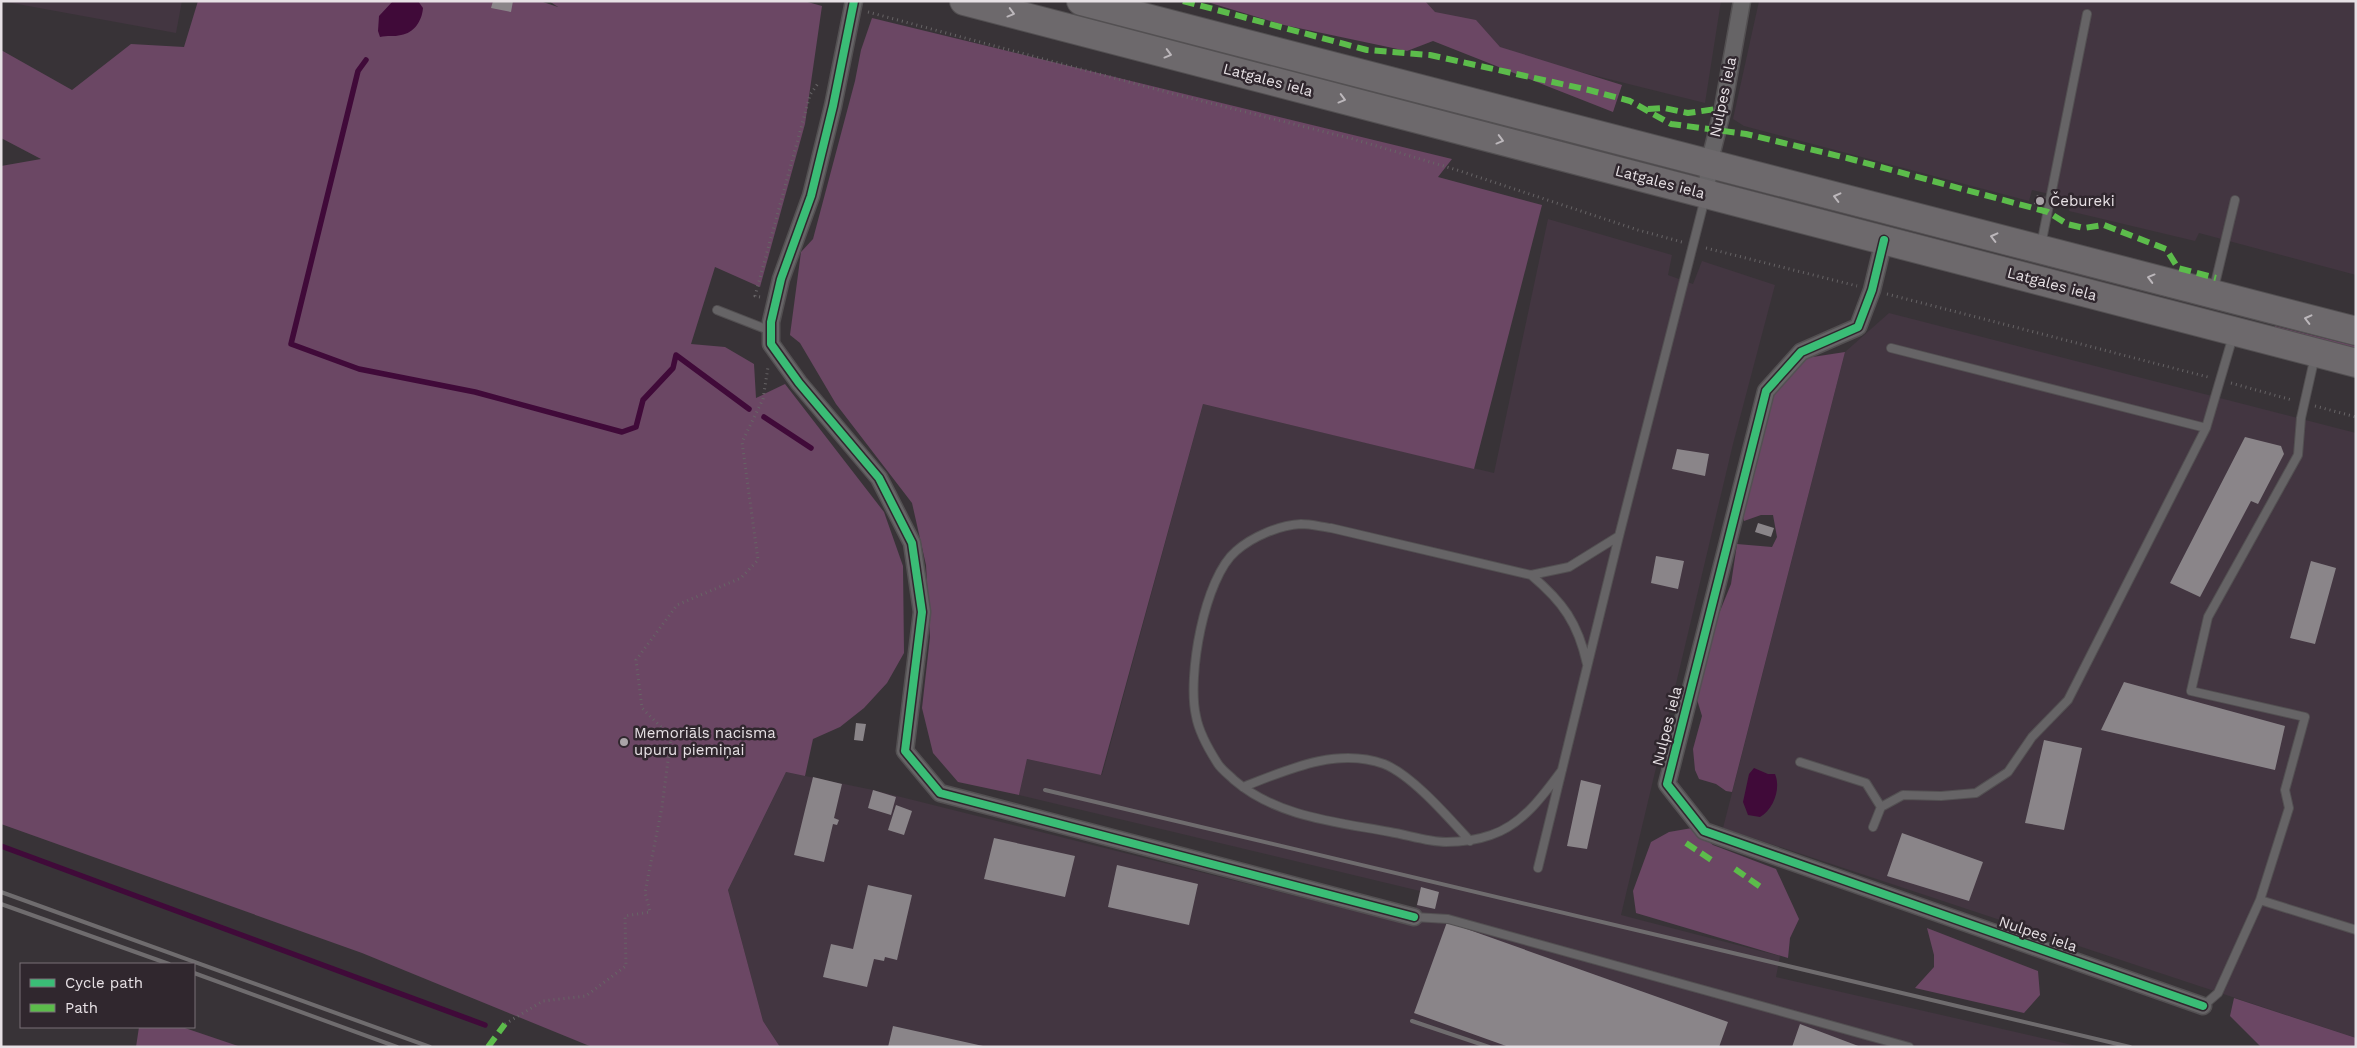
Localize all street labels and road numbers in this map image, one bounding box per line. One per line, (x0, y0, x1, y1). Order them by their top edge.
street label: Nulpes iela (1706, 55, 1740, 139)
street label: Latgales iela (1221, 59, 1315, 101)
street label: Latgales iela (1613, 161, 1707, 203)
street label: Latgales iela (2005, 263, 2099, 305)
street label: Nulpes iela (1648, 684, 1686, 768)
street label: Nulpes iela (1997, 912, 2080, 956)

